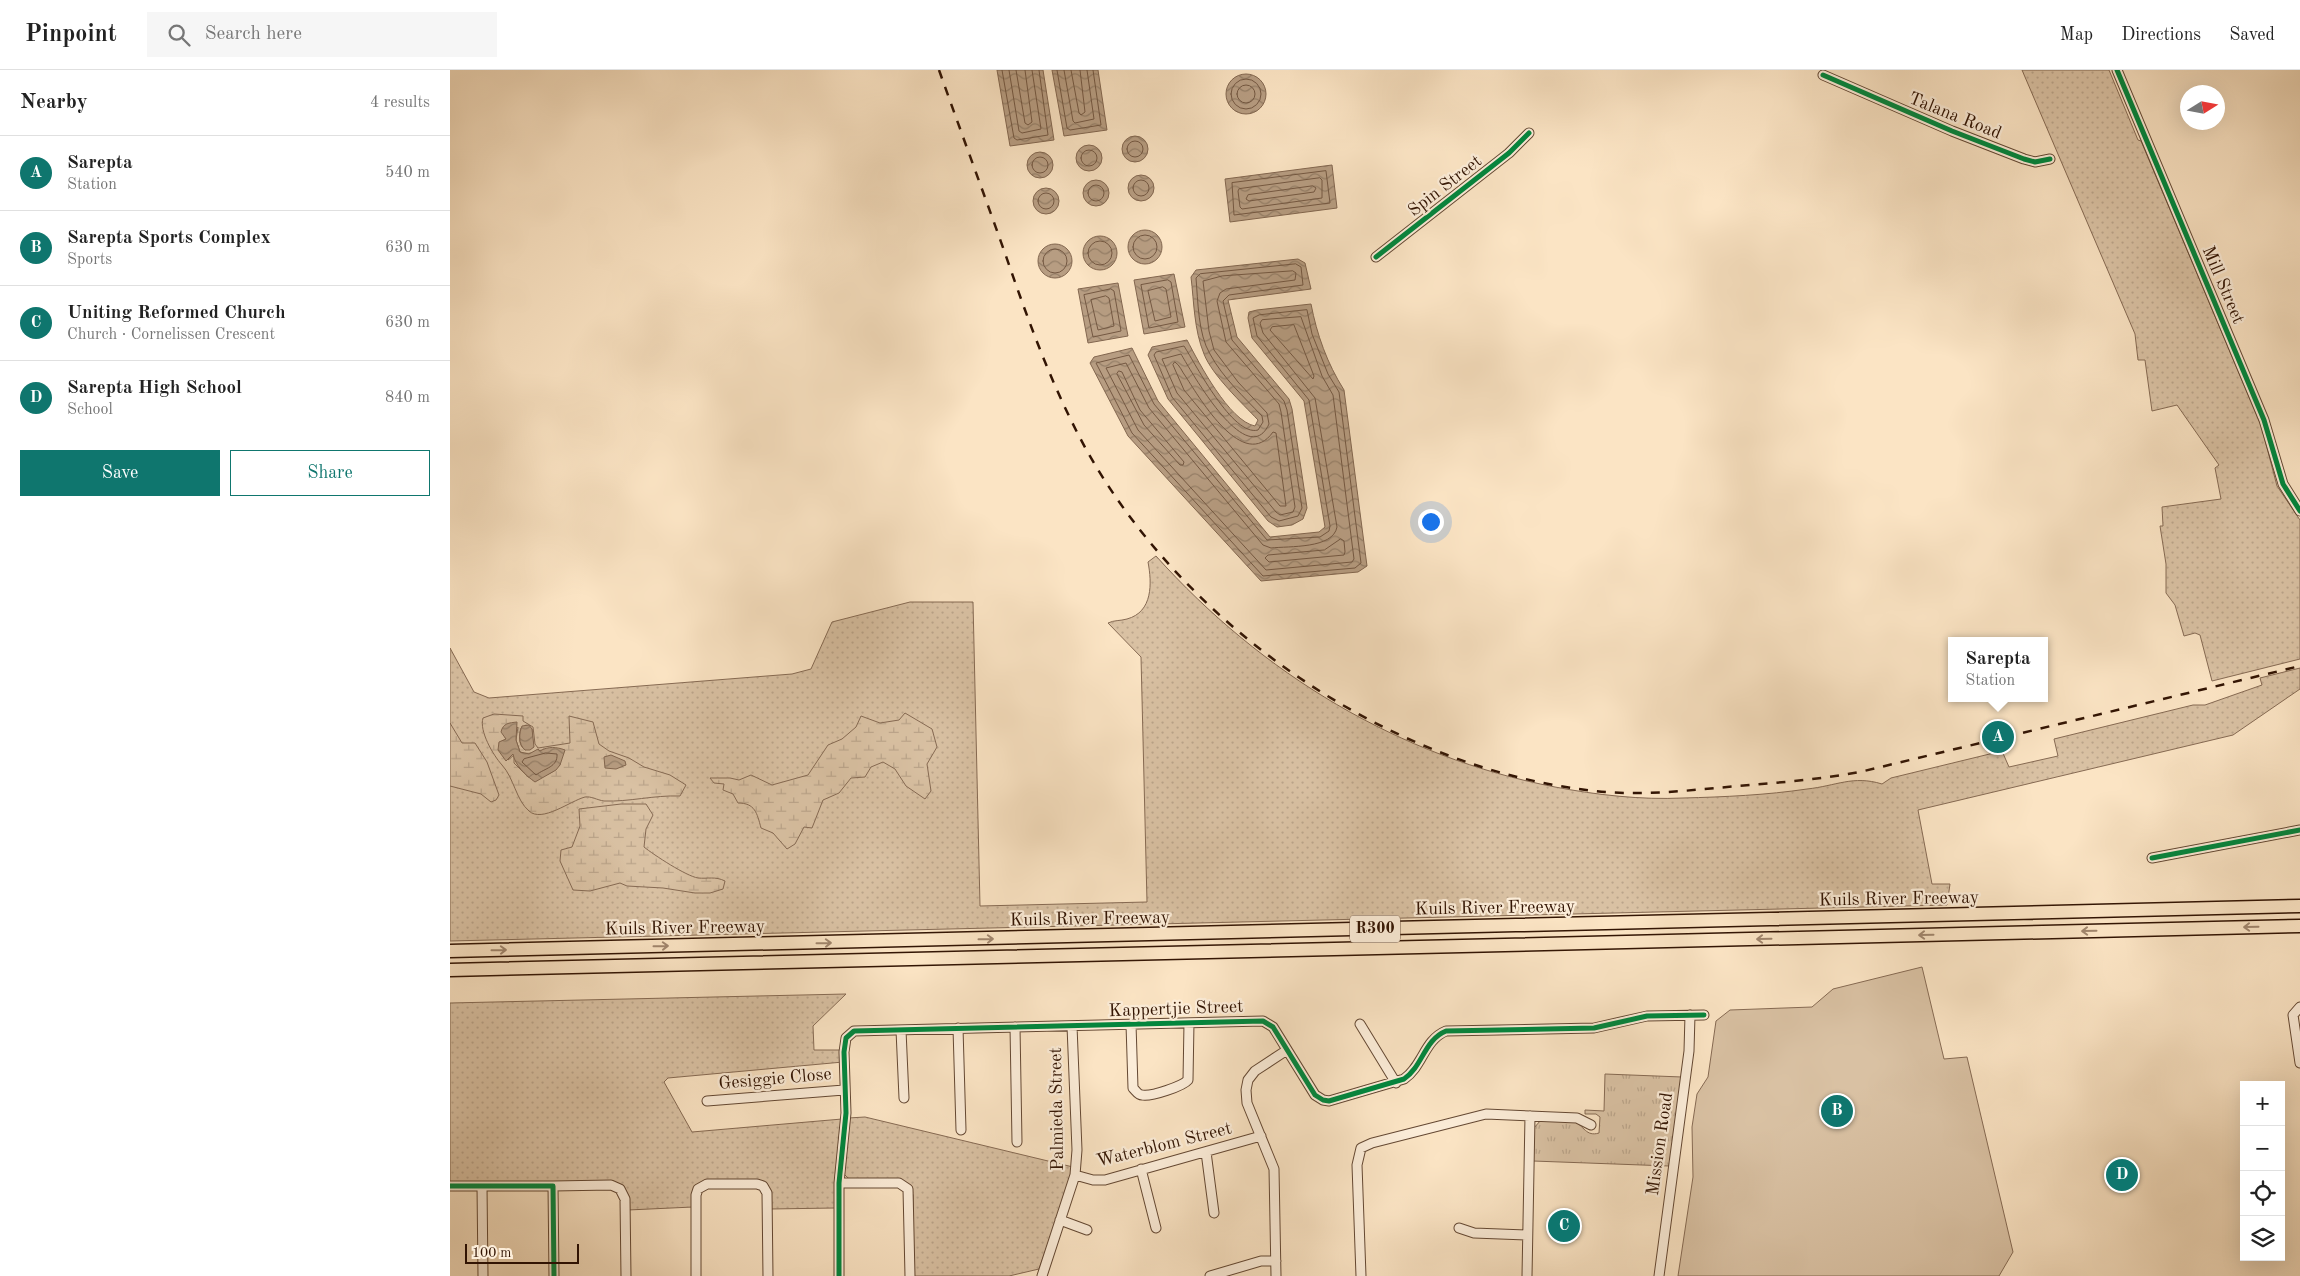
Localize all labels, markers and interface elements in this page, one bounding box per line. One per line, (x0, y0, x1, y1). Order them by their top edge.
search box (147, 12, 497, 57)
icon: search (165, 21, 193, 49)
text: Pinpoint (25, 23, 117, 47)
text: Search here (205, 25, 302, 44)
text: Map (2060, 26, 2093, 44)
text: Directions (2121, 26, 2201, 44)
text: Saved (2229, 26, 2275, 44)
north arrow (2180, 85, 2225, 130)
street label: Talana Road (1906, 89, 2004, 143)
text: Nearby (20, 92, 88, 113)
text: 4 results (370, 95, 430, 111)
street label: Spin Street (1405, 152, 1485, 220)
text: Sarepta (67, 154, 133, 173)
text: A (30, 165, 42, 181)
text: 540 m (385, 165, 430, 181)
text: Station (67, 177, 117, 193)
text: Sarepta Sports Complex (67, 229, 271, 248)
text: B (30, 240, 42, 256)
text: 630 m (385, 240, 430, 256)
street label: Mill Street (2199, 244, 2247, 326)
text: Sports (67, 252, 112, 268)
text: Uniting Reformed Church (67, 304, 286, 323)
text: C (31, 315, 41, 331)
text: 630 m (385, 315, 430, 331)
text: Church · Cornelissen Crescent (67, 327, 275, 343)
text: Sarepta High School (67, 379, 242, 398)
text: D (30, 390, 42, 406)
text: 840 m (385, 390, 430, 406)
text: School (67, 402, 113, 418)
button: Save (20, 450, 220, 496)
button: Share (230, 450, 430, 496)
your location (1418, 509, 1444, 535)
popup (1948, 637, 2048, 702)
text: Sarepta (1965, 650, 2031, 669)
text: Station (1965, 673, 2015, 689)
pin: A (1982, 718, 2014, 756)
street label: Kuils River Freeway (1819, 889, 1980, 909)
street label: Kuils River Freeway (1415, 898, 1576, 918)
street label: Kuils River Freeway (1010, 909, 1171, 929)
road number: R300 (1350, 916, 1400, 942)
street label: Kuils River Freeway (605, 918, 766, 938)
one-way arrow (2244, 922, 2260, 932)
one-way arrow (2081, 926, 2098, 936)
one-way arrow (1919, 930, 1935, 939)
one-way arrow (978, 934, 994, 943)
one-way arrow (1756, 934, 1772, 943)
one-way arrow (815, 938, 831, 947)
one-way arrow (652, 941, 669, 951)
one-way arrow (490, 945, 506, 955)
street label: Kappertjie Street (1108, 998, 1244, 1020)
street label: Palmieda Street (1047, 1047, 1067, 1171)
street label: Gesiggie Close (718, 1065, 832, 1093)
map controls (2240, 1081, 2285, 1261)
button: + (2240, 1081, 2285, 1126)
street label: Mission Road (1644, 1091, 1676, 1197)
pin: B (1821, 1092, 1853, 1130)
street label: Waterblom Street (1095, 1119, 1233, 1171)
button: − (2240, 1126, 2285, 1171)
pin: D (2106, 1156, 2138, 1194)
button: locate (2240, 1171, 2285, 1216)
pin: C (1548, 1207, 1580, 1245)
button: layers (2240, 1216, 2285, 1261)
scale bar (465, 1241, 579, 1264)
text: 100 m (472, 1246, 511, 1260)

